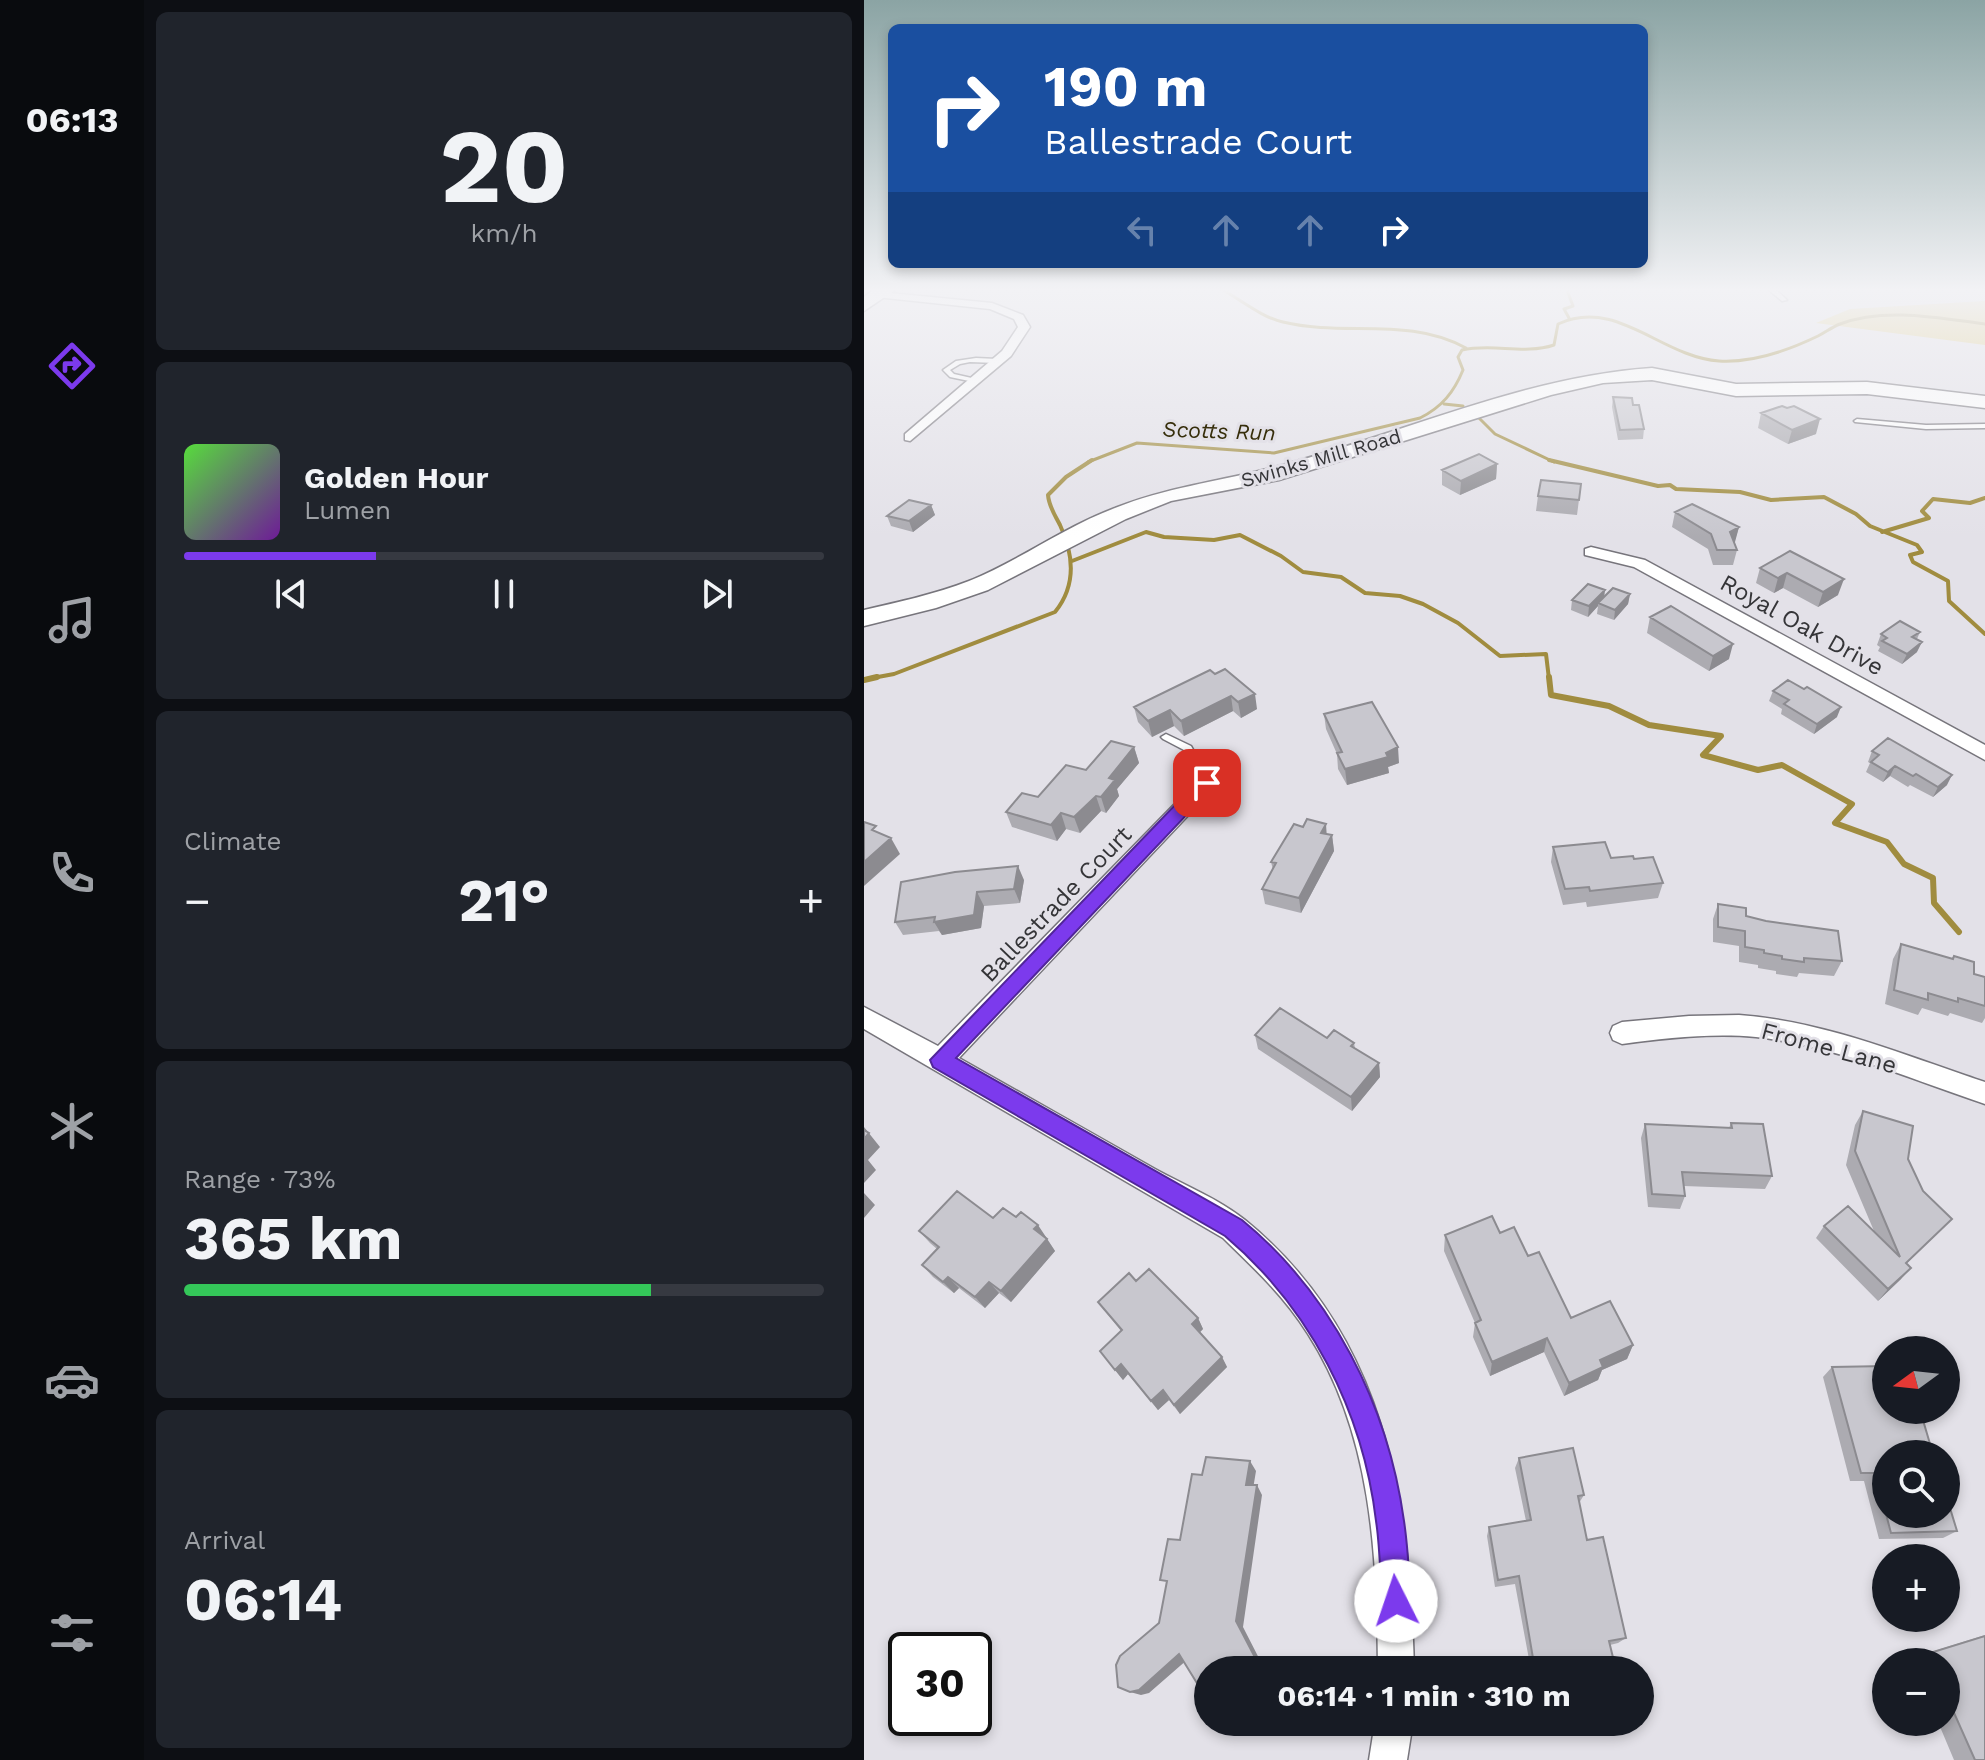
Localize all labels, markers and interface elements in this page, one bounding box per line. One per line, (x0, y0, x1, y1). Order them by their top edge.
text: 190 m (1044, 54, 1207, 120)
icon: right (912, 56, 1016, 160)
text: 06:13 (25, 99, 119, 141)
text: 20 (440, 105, 568, 227)
text: Ballestrade Court (1044, 121, 1352, 163)
icon: left (1120, 208, 1164, 252)
icon: ahead (1204, 208, 1248, 252)
icon: ahead (1288, 208, 1332, 252)
icon: right (1372, 208, 1416, 252)
text: km/h (471, 218, 537, 248)
icon: directions (44, 338, 100, 394)
water label: Scotts Run (1162, 417, 1276, 445)
street label: Swinks Mill Road (1238, 424, 1404, 492)
text: Golden Hour (304, 460, 488, 495)
text: Lumen (304, 495, 391, 525)
street label: Royal Oak Drive (1715, 569, 1889, 681)
icon: previous (269, 572, 313, 616)
icon: pause (482, 572, 526, 616)
icon: next (695, 572, 739, 616)
icon: music (44, 592, 100, 648)
pin (1173, 749, 1241, 817)
icon: arrive (1185, 761, 1229, 805)
street label: Ballestrade Court (975, 820, 1137, 988)
text: Climate (184, 826, 282, 856)
icon: phone (44, 845, 100, 901)
text: 21° (458, 865, 550, 936)
text: − (184, 875, 211, 927)
text: + (797, 875, 824, 927)
street label: Frome Lane (1758, 1016, 1900, 1080)
icon: climate (44, 1098, 100, 1154)
text: Range · 73% (184, 1164, 336, 1194)
text: 365 km (184, 1203, 402, 1274)
north arrow (1872, 1336, 1960, 1424)
map controls (1872, 1336, 1960, 1736)
icon: car (44, 1352, 100, 1408)
button: search (1872, 1440, 1960, 1528)
text: Arrival (184, 1525, 265, 1555)
button: + (1872, 1544, 1960, 1632)
position arrow (1354, 1559, 1438, 1643)
text: 06:14 (184, 1564, 342, 1635)
icon: filters (44, 1605, 100, 1661)
speed limit sign: 30 (888, 1632, 992, 1736)
button: − (1872, 1648, 1960, 1736)
text: 06:14 · 1 min · 310 m (1277, 1678, 1571, 1713)

